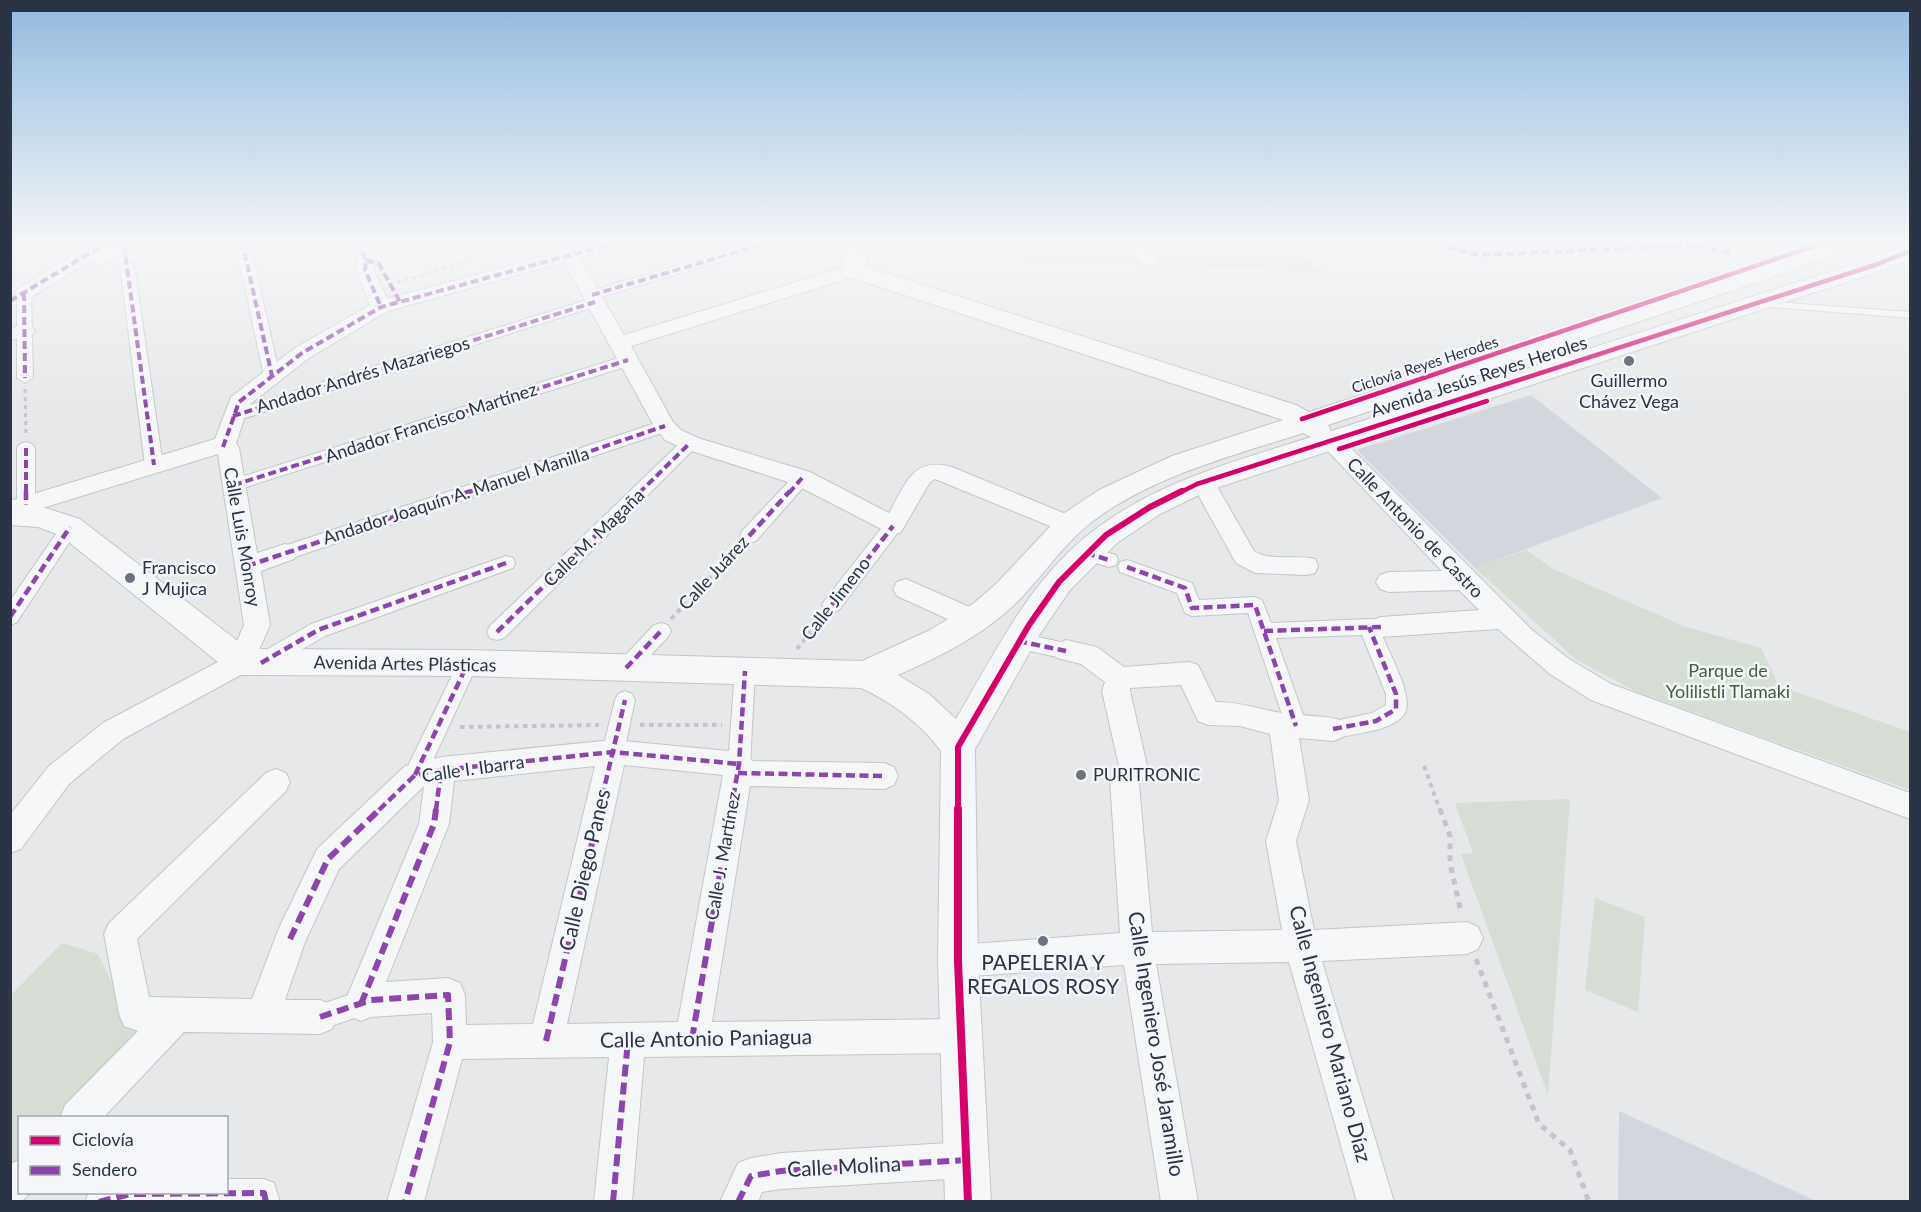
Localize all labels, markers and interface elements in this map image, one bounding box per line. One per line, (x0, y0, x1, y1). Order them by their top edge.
street label: Andador Andrés Mazariegos (253, 331, 472, 417)
street label: Avenida Jesús Reyes Heroles (1368, 331, 1590, 421)
street label: Ciclovía Reyes Herodes (1349, 332, 1500, 396)
marker: Guillermo Chávez Vega (1622, 354, 1636, 368)
place label: Guillermo Chávez Vega (1579, 369, 1679, 412)
street label: Andador Francisco Martínez (322, 377, 540, 467)
street label: Andador Joaquín A. Manuel Manilla (320, 442, 592, 549)
street label: Calle Antonio de Castro (1343, 453, 1488, 602)
street label: Calle Luis Monroy (220, 465, 266, 609)
street label: Calle M. Magaña (538, 484, 648, 591)
street label: Calle Juárez (673, 531, 753, 614)
street label: Calle Jimeno (796, 552, 874, 644)
place label: Francisco J Mujica (142, 556, 216, 599)
marker: Francisco J Mujica (123, 571, 137, 585)
street label: Avenida Artes Plásticas (314, 650, 497, 676)
park label: Parque de Yolilistli Tlamaki (1666, 659, 1790, 702)
street label: Calle I. Ibarra (420, 750, 526, 786)
place label: PURITRONIC (1093, 763, 1200, 785)
marker: PURITRONIC (1074, 768, 1088, 782)
street label: Calle Diego Panes (553, 786, 614, 953)
street label: Calle J. Martínez (700, 790, 744, 922)
street label: Calle Ingeniero Mariano Díaz (1285, 902, 1378, 1165)
street label: Calle Ingeniero José Jaramillo (1124, 909, 1191, 1178)
marker: PAPELERIA Y REGALOS ROSY (1036, 934, 1050, 948)
place label: PAPELERIA Y REGALOS ROSY (967, 949, 1120, 998)
street label: Calle Antonio Paniagua (600, 1023, 812, 1052)
legend (18, 1116, 228, 1194)
text: Ciclovía (72, 1128, 134, 1150)
street label: Calle Molina (786, 1150, 902, 1181)
text: Sendero (72, 1158, 137, 1180)

